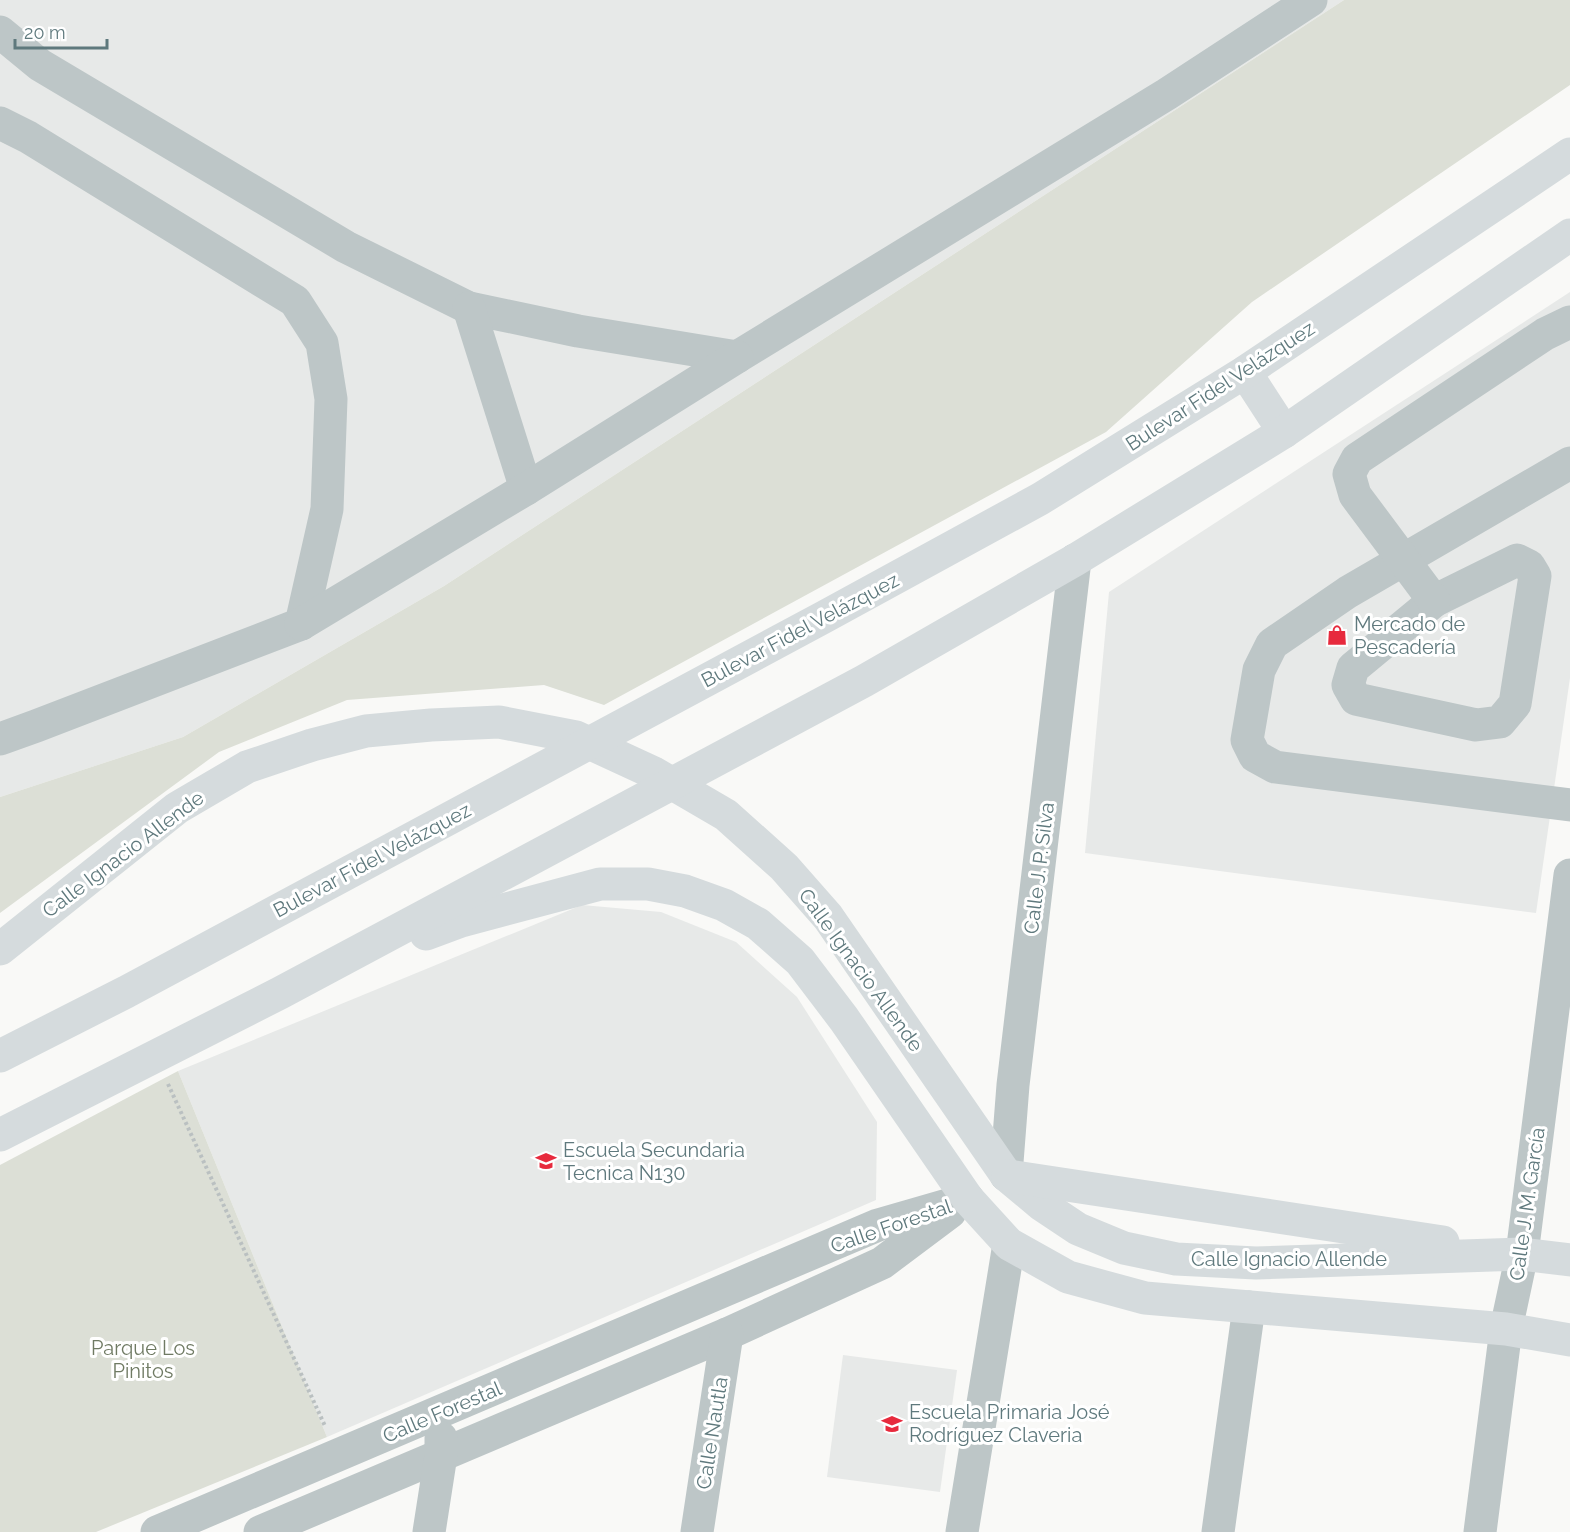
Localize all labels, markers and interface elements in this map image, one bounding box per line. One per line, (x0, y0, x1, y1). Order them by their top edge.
scale bar (15, 12, 106, 50)
text: 20 m (24, 22, 66, 43)
street label: Bulevar Fidel Velázquez (1121, 316, 1319, 456)
street label: Bulevar Fidel Velázquez (697, 568, 903, 692)
place label: Mercado de Pescadería (1354, 612, 1466, 659)
shop icon: Mercado de Pescadería (1325, 623, 1349, 647)
street label: Calle Ignacio Allende (38, 785, 209, 922)
street label: Bulevar Fidel Velázquez (269, 798, 475, 922)
street label: Calle J. P. Silva (1019, 801, 1059, 935)
street label: Calle Ignacio Allende (794, 884, 928, 1056)
street label: Calle J. M. García (1504, 1126, 1550, 1282)
place label: Escuela Secundaria Tecnica N130 (563, 1138, 745, 1185)
school or university icon: Escuela Secundaria Tecnica N130 (534, 1149, 558, 1173)
street label: Calle Forestal (827, 1194, 955, 1258)
street label: Calle Ignacio Allende (1191, 1247, 1387, 1271)
park label: Parque Los Pinitos (91, 1336, 195, 1383)
street label: Calle Nautla (691, 1375, 733, 1491)
street label: Calle Forestal (379, 1376, 505, 1448)
place label: Escuela Primaria José Rodríguez Claveria (909, 1400, 1110, 1447)
school or university icon: Escuela Primaria José Rodríguez Claveria (880, 1412, 904, 1436)

